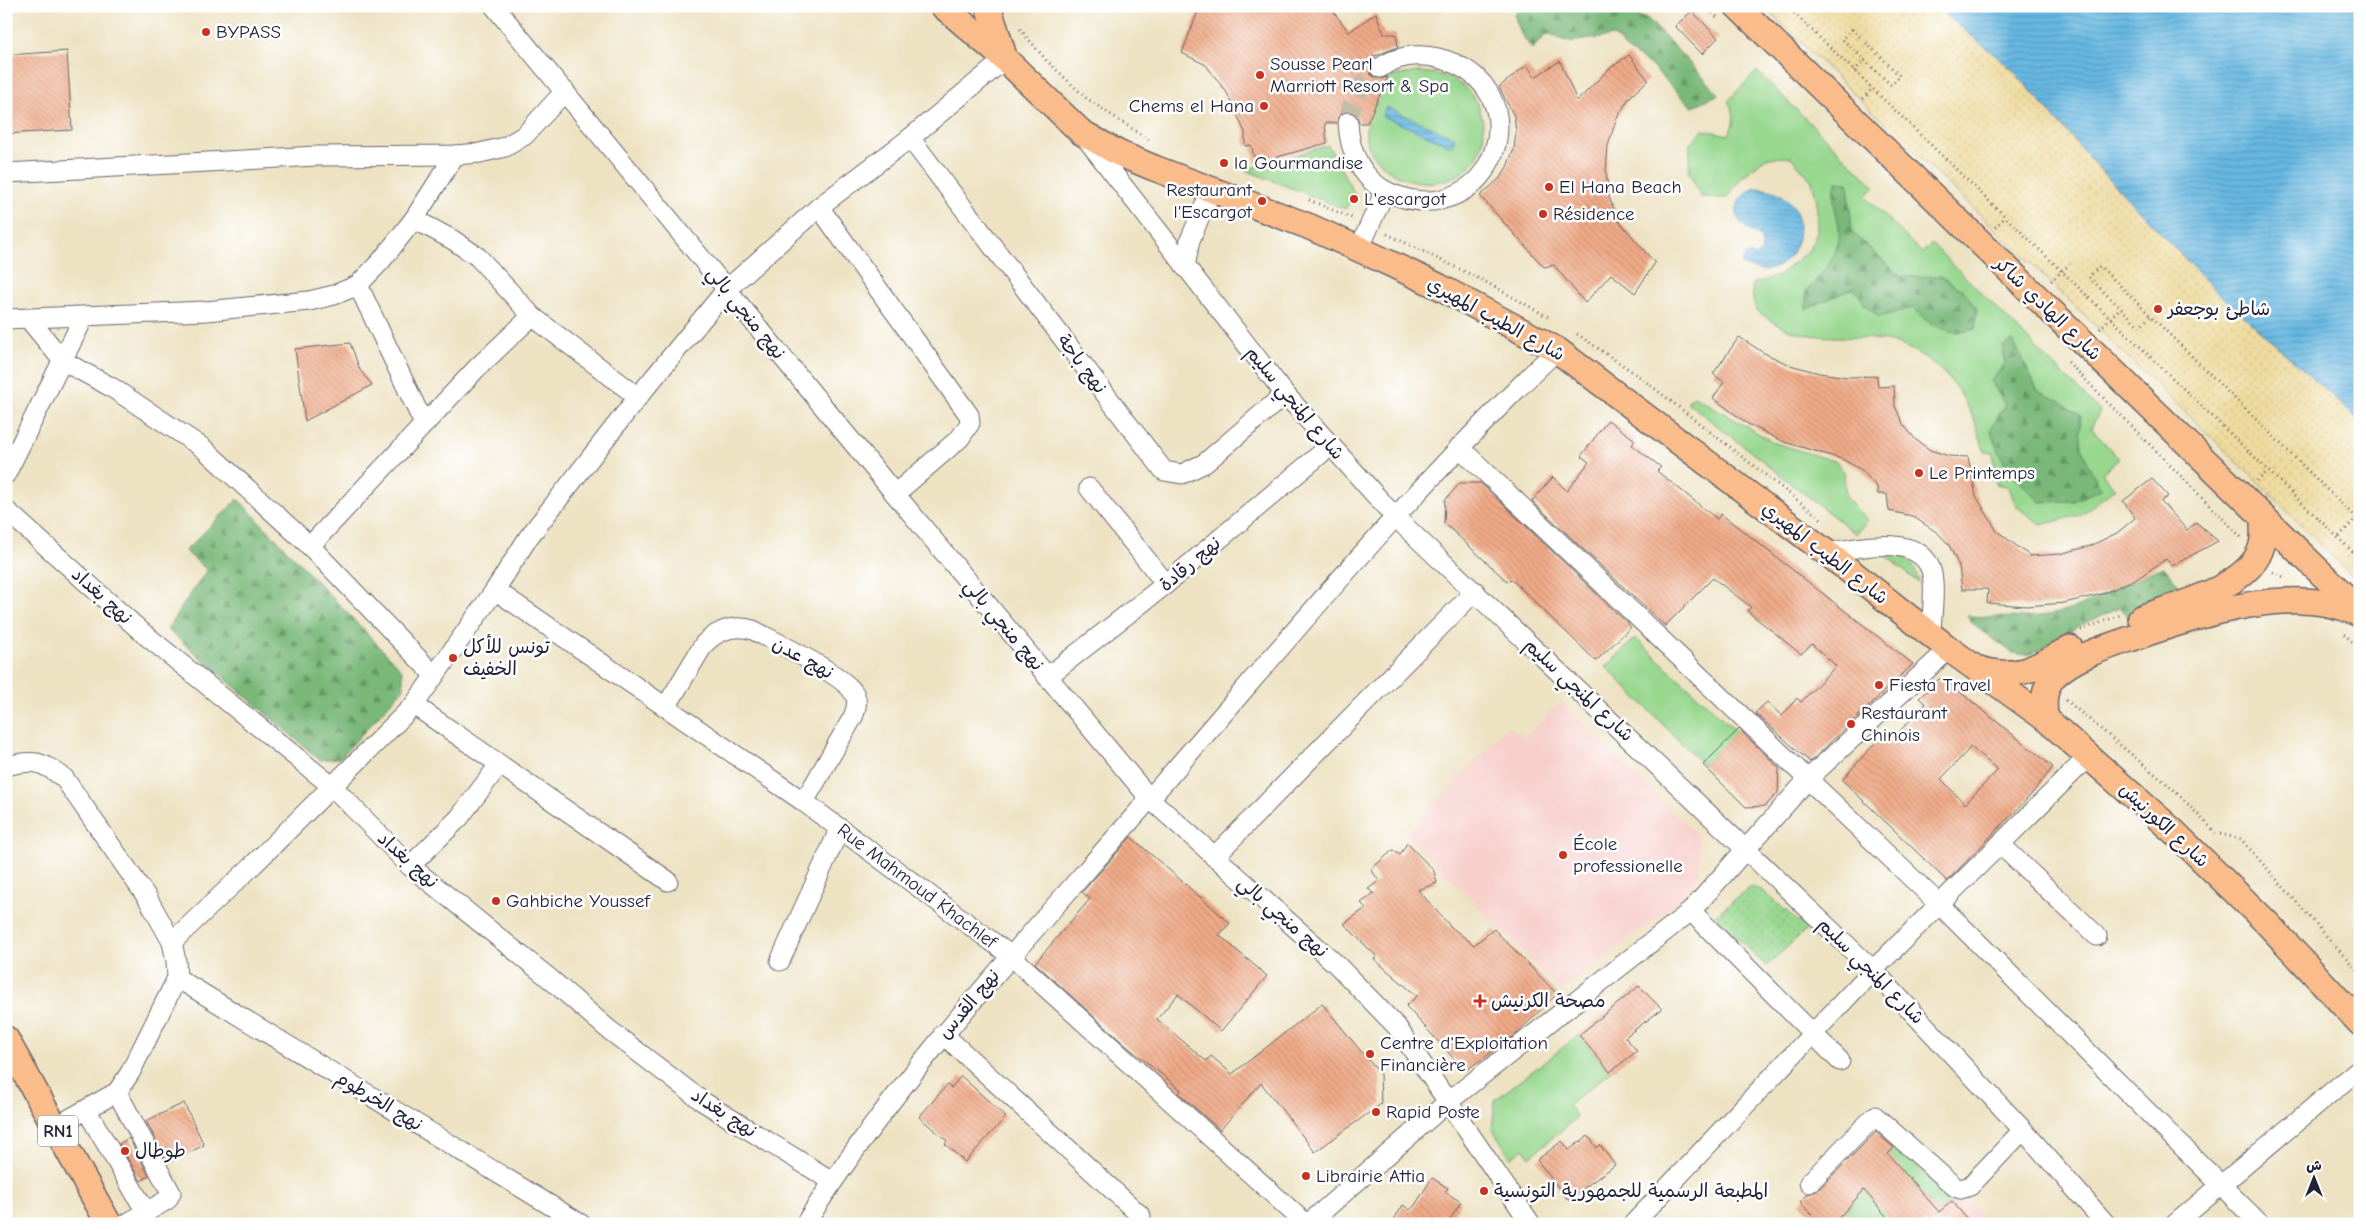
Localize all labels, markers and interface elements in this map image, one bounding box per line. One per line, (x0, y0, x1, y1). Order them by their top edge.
place label: BYPASS (216, 21, 281, 43)
marker: BYPASS (200, 26, 212, 38)
place label: Sousse Pearl Marriott Resort & Spa (1270, 53, 1449, 97)
marker: Sousse Pearl Marriott Resort & Spa (1254, 69, 1266, 81)
place label: Chems el Hana (1129, 95, 1254, 117)
marker: Chems el Hana (1258, 100, 1270, 112)
place label: la Gourmandise (1234, 152, 1363, 174)
marker: la Gourmandise (1218, 157, 1230, 169)
place label: El Hana Beach (1559, 176, 1682, 198)
place label: Restaurant l'Escargot (1166, 179, 1253, 223)
marker: El Hana Beach (1543, 181, 1555, 193)
place label: L'escargot (1364, 188, 1446, 210)
marker: L'escargot (1348, 193, 1360, 205)
marker: Restaurant l'Escargot (1256, 195, 1268, 207)
place label: Résidence (1553, 203, 1635, 225)
marker: Résidence (1537, 208, 1549, 220)
street label: شارع الهادي شاكر (1987, 251, 2106, 367)
street label: نهج منجي بالي (698, 262, 790, 367)
street label: شارع الطيب المهيري (1422, 272, 1569, 368)
place label: شاطئ بوجعفر (2166, 298, 2270, 320)
marker: شاطئ بوجعفر (2152, 303, 2164, 315)
street label: نهج باجة (1052, 330, 1111, 399)
street label: شارع المنجي سليم (1237, 342, 1349, 467)
place label: Le Printemps (1929, 462, 2035, 484)
marker: Le Printemps (1913, 467, 1925, 479)
street label: شارع الطيب المهيري (1756, 497, 1892, 611)
street label: نهج رقادة (1155, 532, 1226, 597)
street label: نهج بغداد (67, 563, 137, 630)
street label: نهج منجي بالي (956, 575, 1049, 678)
street label: نهج عدن (768, 632, 837, 685)
place label: تونس للأكل الخفيف (463, 634, 550, 680)
street label: شارع المنجي سليم (1516, 634, 1638, 750)
marker: تونس للأكل الخفيف (447, 652, 459, 664)
place label: Fiesta Travel (1889, 674, 1991, 696)
marker: Fiesta Travel (1873, 679, 1885, 691)
place label: Restaurant Chinois (1861, 702, 1947, 746)
marker: Restaurant Chinois (1845, 718, 1857, 730)
street label: شارع الكورنيش (2113, 778, 2213, 873)
street label: Rue Mahmoud Khachlef (833, 819, 1002, 954)
street label: نهج بغداد (373, 827, 443, 894)
place label: École professionelle (1573, 833, 1683, 877)
marker: École professionelle (1557, 849, 1569, 861)
street label: نهج منجي بالي (1230, 872, 1333, 966)
place label: Gahbiche Youssef (506, 890, 651, 912)
marker: Gahbiche Youssef (490, 895, 502, 907)
street label: شارع المنجي سليم (1810, 913, 1929, 1032)
street label: نهج القدس (934, 965, 1005, 1044)
place label: مصحة الكرنيش (1491, 990, 1606, 1012)
marker: مصحة الكرنيش (1473, 994, 1487, 1008)
place label: Centre d'Exploitation Financière (1380, 1032, 1548, 1076)
marker: Centre d'Exploitation Financière (1364, 1048, 1376, 1060)
street label: نهج الخرطوم (330, 1066, 426, 1138)
street label: نهج بغداد (687, 1084, 761, 1143)
place label: Rapid Poste (1386, 1101, 1480, 1123)
marker: Rapid Poste (1370, 1106, 1382, 1118)
road number: RN1 (38, 1116, 78, 1146)
place label: طوطال (135, 1140, 186, 1163)
marker: طوطال (119, 1145, 131, 1157)
north arrow (2288, 1152, 2338, 1202)
text: ش (2306, 1157, 2322, 1174)
place label: Librairie Attia (1316, 1165, 1425, 1187)
marker: Librairie Attia (1300, 1170, 1312, 1182)
place label: المطبعة الرسمية للجمهورية التونسية (1494, 1180, 1768, 1203)
marker: المطبعة الرسمية للجمهورية التونسية (1478, 1185, 1490, 1197)

